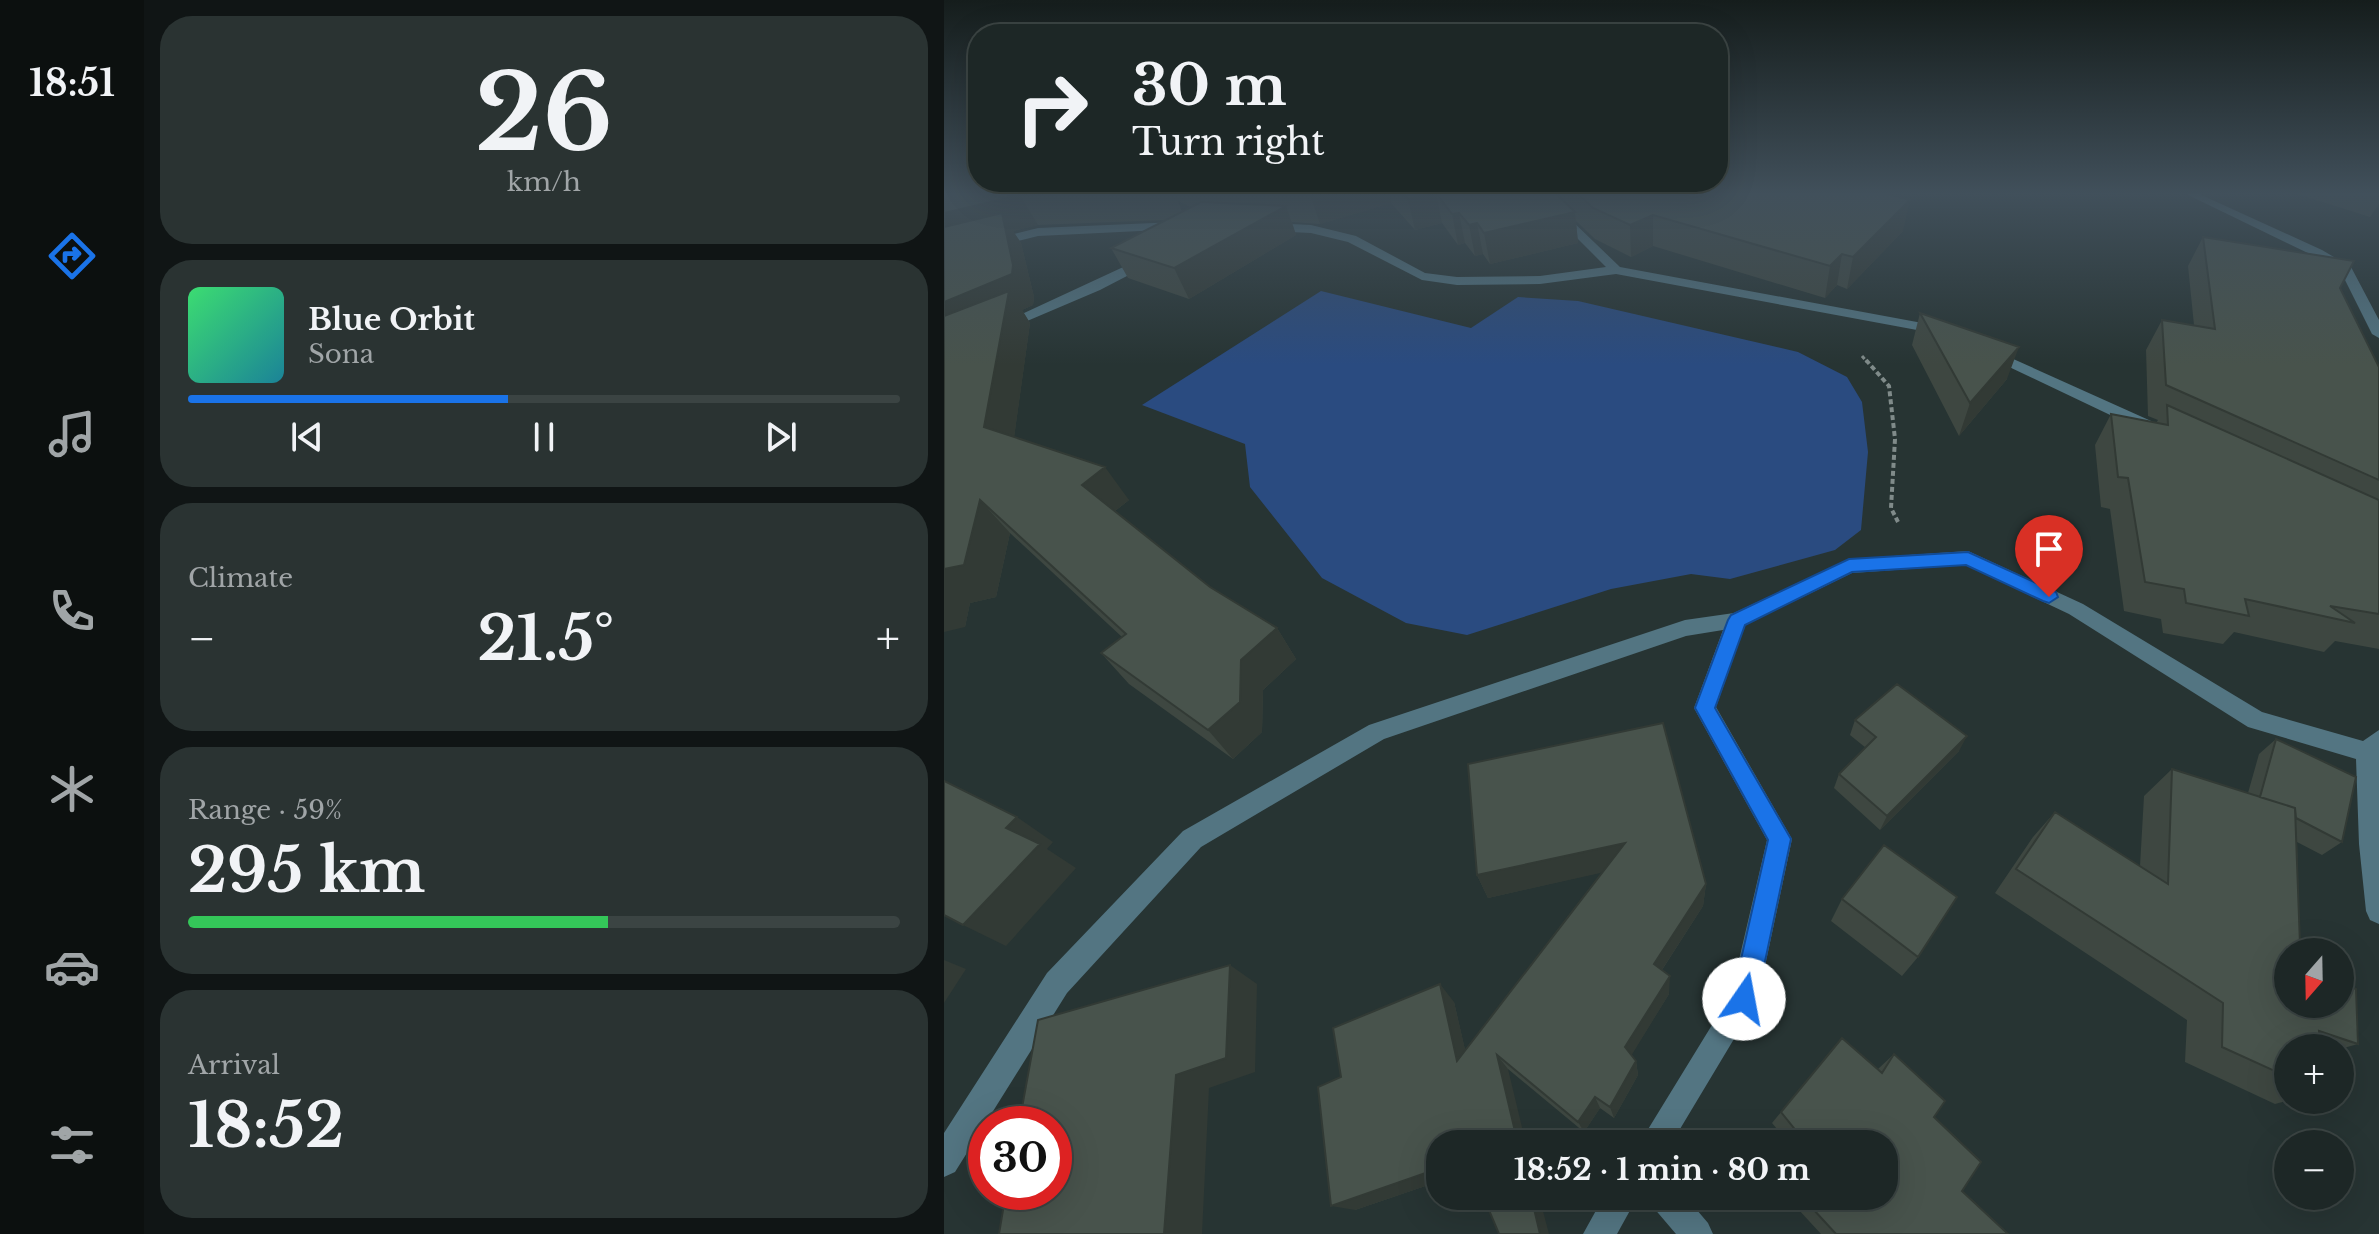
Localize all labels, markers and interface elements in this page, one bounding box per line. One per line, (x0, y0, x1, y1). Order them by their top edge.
text: 26 (475, 49, 613, 178)
text: 30 m (1132, 51, 1287, 120)
icon: right (1000, 56, 1104, 160)
text: 18:51 (29, 61, 115, 106)
text: Turn right (1132, 120, 1325, 165)
text: km/h (507, 166, 581, 198)
icon: directions (44, 228, 100, 284)
text: Blue Orbit (308, 301, 475, 338)
text: Sona (308, 338, 374, 370)
icon: music (44, 406, 100, 462)
icon: previous (285, 415, 329, 459)
icon: pause (522, 415, 566, 459)
icon: next (759, 415, 803, 459)
pin (2015, 515, 2083, 597)
icon: arrive (2027, 527, 2071, 571)
text: Climate (188, 562, 293, 594)
icon: phone (44, 583, 100, 639)
text: 21.5° (478, 602, 614, 676)
text: − (188, 611, 216, 666)
text: + (876, 611, 900, 666)
icon: climate (44, 761, 100, 817)
text: Range · 59% (188, 794, 342, 826)
text: 295 km (188, 834, 425, 908)
north arrow (2274, 938, 2354, 1018)
map controls (2274, 938, 2354, 1210)
icon: car (44, 939, 100, 995)
position arrow (1702, 957, 1786, 1041)
button: + (2274, 1034, 2354, 1114)
text: Arrival (188, 1049, 280, 1081)
text: 18:52 (188, 1089, 344, 1163)
speed limit sign: 30 (968, 1106, 1072, 1210)
icon: filters (44, 1117, 100, 1173)
button: − (2274, 1130, 2354, 1210)
text: 18:52 · 1 min · 80 m (1514, 1151, 1810, 1188)

